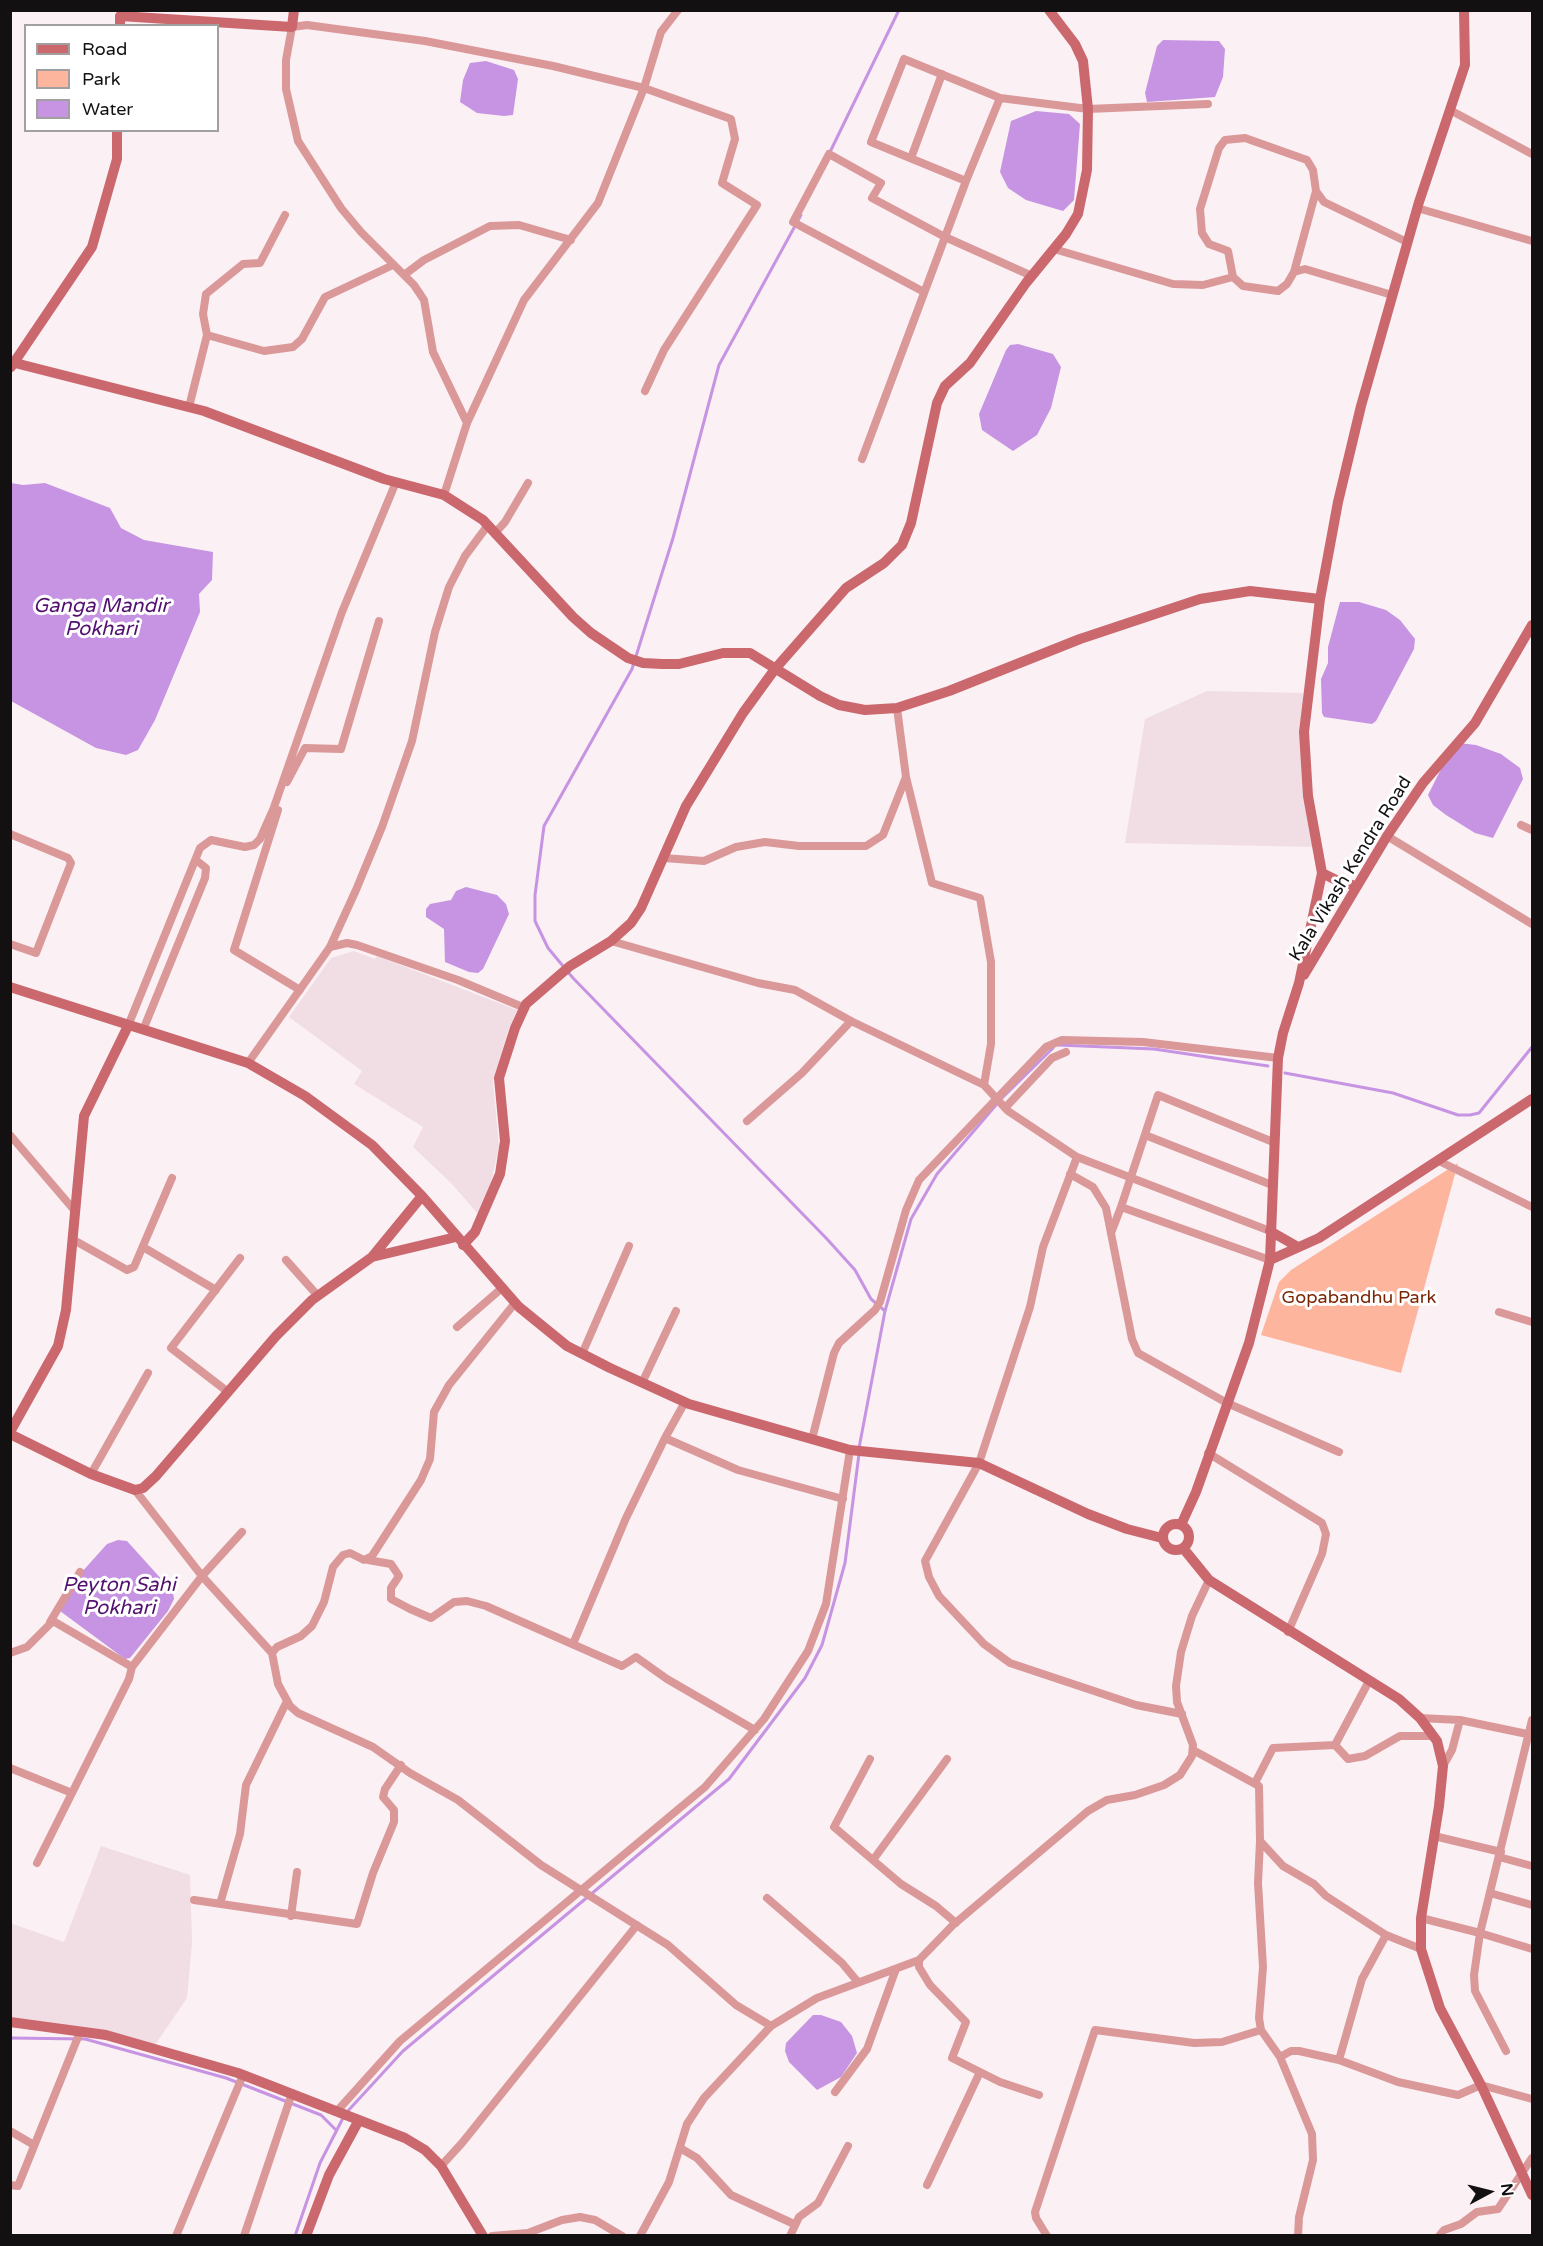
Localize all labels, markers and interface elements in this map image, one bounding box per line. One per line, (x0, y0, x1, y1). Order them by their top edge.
legend (24, 24, 219, 132)
text: Road (82, 38, 127, 60)
text: Park (82, 68, 120, 90)
text: Water (82, 98, 133, 120)
water label: Ganga Mandir Pokhari (33, 595, 169, 642)
street label: Kala Vikash Kendra Road (1285, 773, 1417, 965)
park label: Gopabandhu Park (1282, 1287, 1436, 1309)
water label: Peyton Sahi Pokhari (62, 1574, 176, 1621)
north arrow (1459, 2162, 1519, 2222)
text: N (1496, 2182, 1518, 2197)

